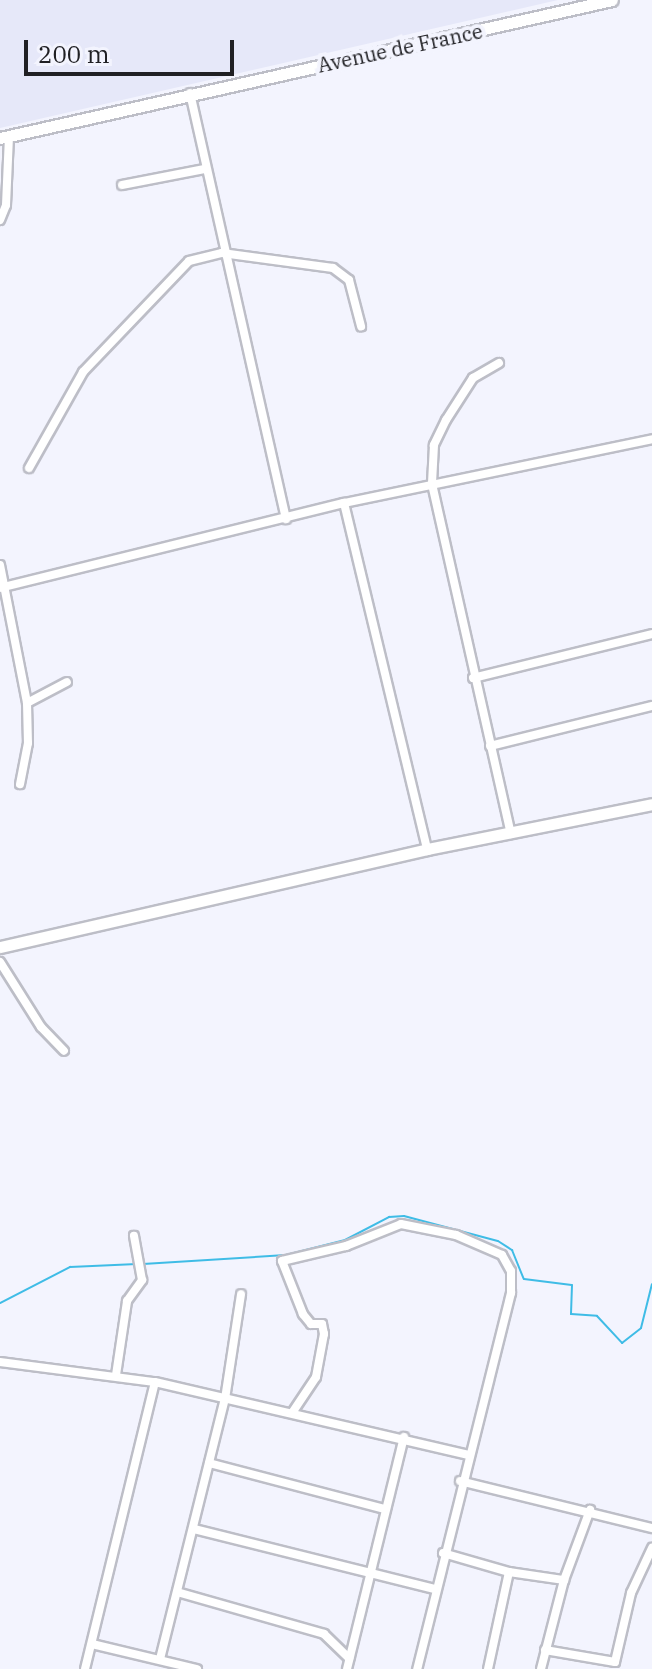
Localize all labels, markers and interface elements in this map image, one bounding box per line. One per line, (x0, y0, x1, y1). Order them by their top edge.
street label: Avenue de France (315, 19, 485, 77)
scale bar (28, 24, 238, 74)
text: 200 m (38, 38, 110, 70)

